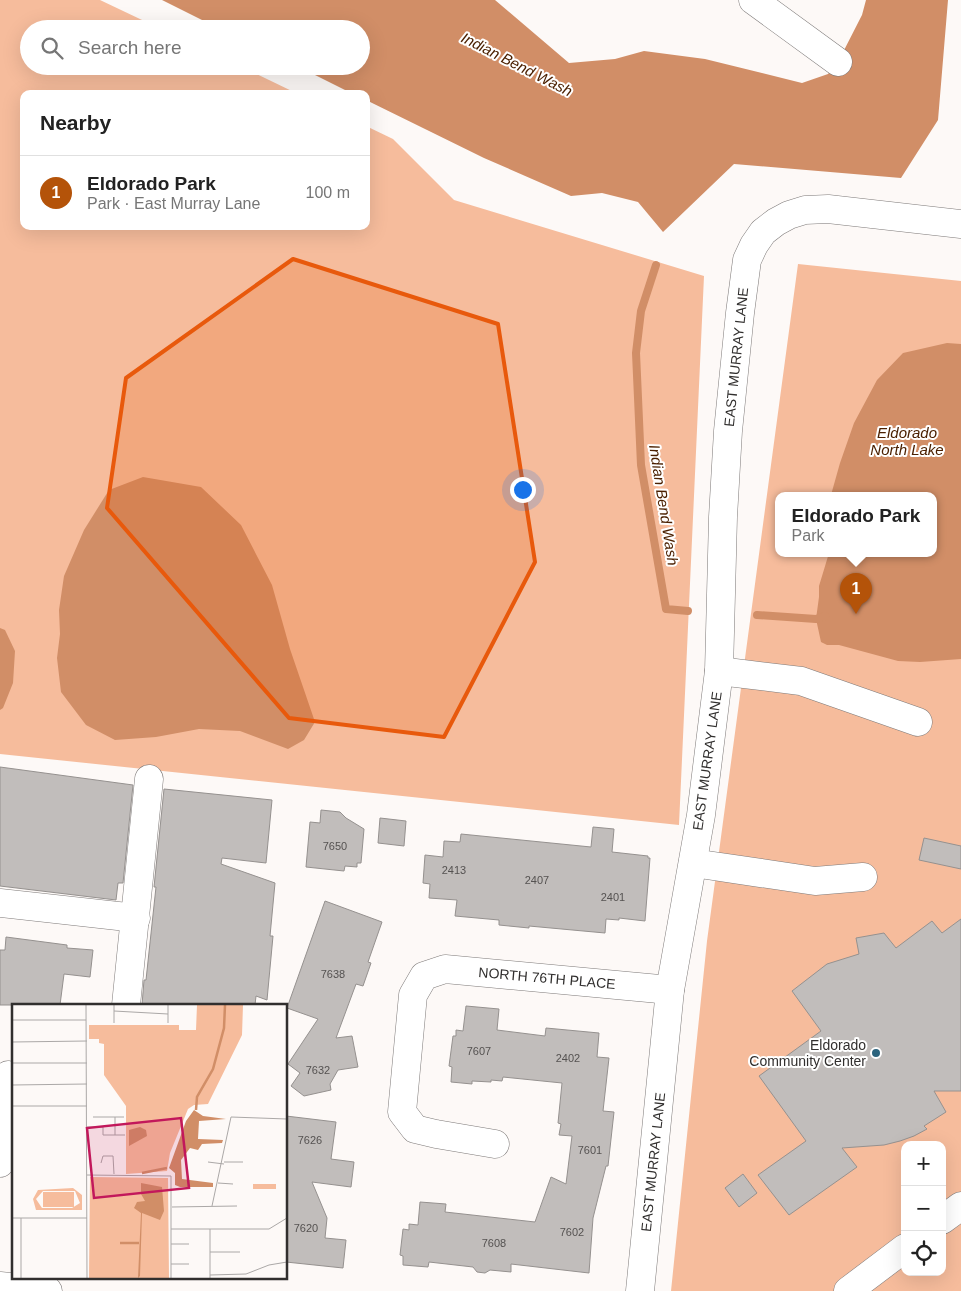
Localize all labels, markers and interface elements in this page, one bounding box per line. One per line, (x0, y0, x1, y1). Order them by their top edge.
search box (20, 20, 370, 75)
water label: Indian Bend Wash (459, 29, 575, 99)
icon: search (38, 34, 66, 62)
text: Search here (78, 37, 182, 58)
text: Nearby (40, 111, 111, 134)
text: Eldorado Park (87, 173, 216, 194)
text: 1 (52, 184, 60, 201)
text: 100 m (306, 184, 350, 201)
text: Park · East Murray Lane (87, 195, 260, 212)
street label: EAST MURRAY LANE (721, 287, 751, 427)
water label: Eldorado North Lake (870, 424, 944, 458)
water label: Indian Bend Wash (646, 443, 682, 567)
your location (510, 477, 536, 503)
popup (775, 492, 937, 557)
text: Eldorado Park (792, 505, 920, 526)
text: Park (792, 527, 824, 544)
pin: 1 (840, 573, 872, 614)
street label: EAST MURRAY LANE (689, 691, 725, 831)
house number: 7650 (323, 840, 347, 852)
house number: 2413 (442, 864, 466, 876)
house number: 2407 (525, 874, 549, 886)
house number: 2401 (601, 891, 625, 903)
street label: NORTH 76TH PLACE (478, 964, 616, 992)
house number: 7638 (321, 968, 345, 980)
inset map (12, 1004, 288, 1278)
place label: Eldorado Community Center (749, 1037, 866, 1069)
house number: 7607 (467, 1045, 491, 1057)
marker: Eldorado Community Center (870, 1047, 882, 1059)
house number: 2402 (556, 1052, 580, 1064)
house number: 7632 (306, 1064, 330, 1076)
street label: EAST MURRAY LANE (638, 1092, 668, 1232)
house number: 7626 (298, 1134, 322, 1146)
map controls (901, 1141, 946, 1276)
button: + (901, 1141, 946, 1186)
house number: 7601 (578, 1144, 602, 1156)
button: − (901, 1186, 946, 1231)
house number: 7620 (294, 1222, 318, 1234)
house number: 7602 (560, 1226, 584, 1238)
button: locate (901, 1231, 946, 1276)
house number: 7608 (482, 1237, 506, 1249)

